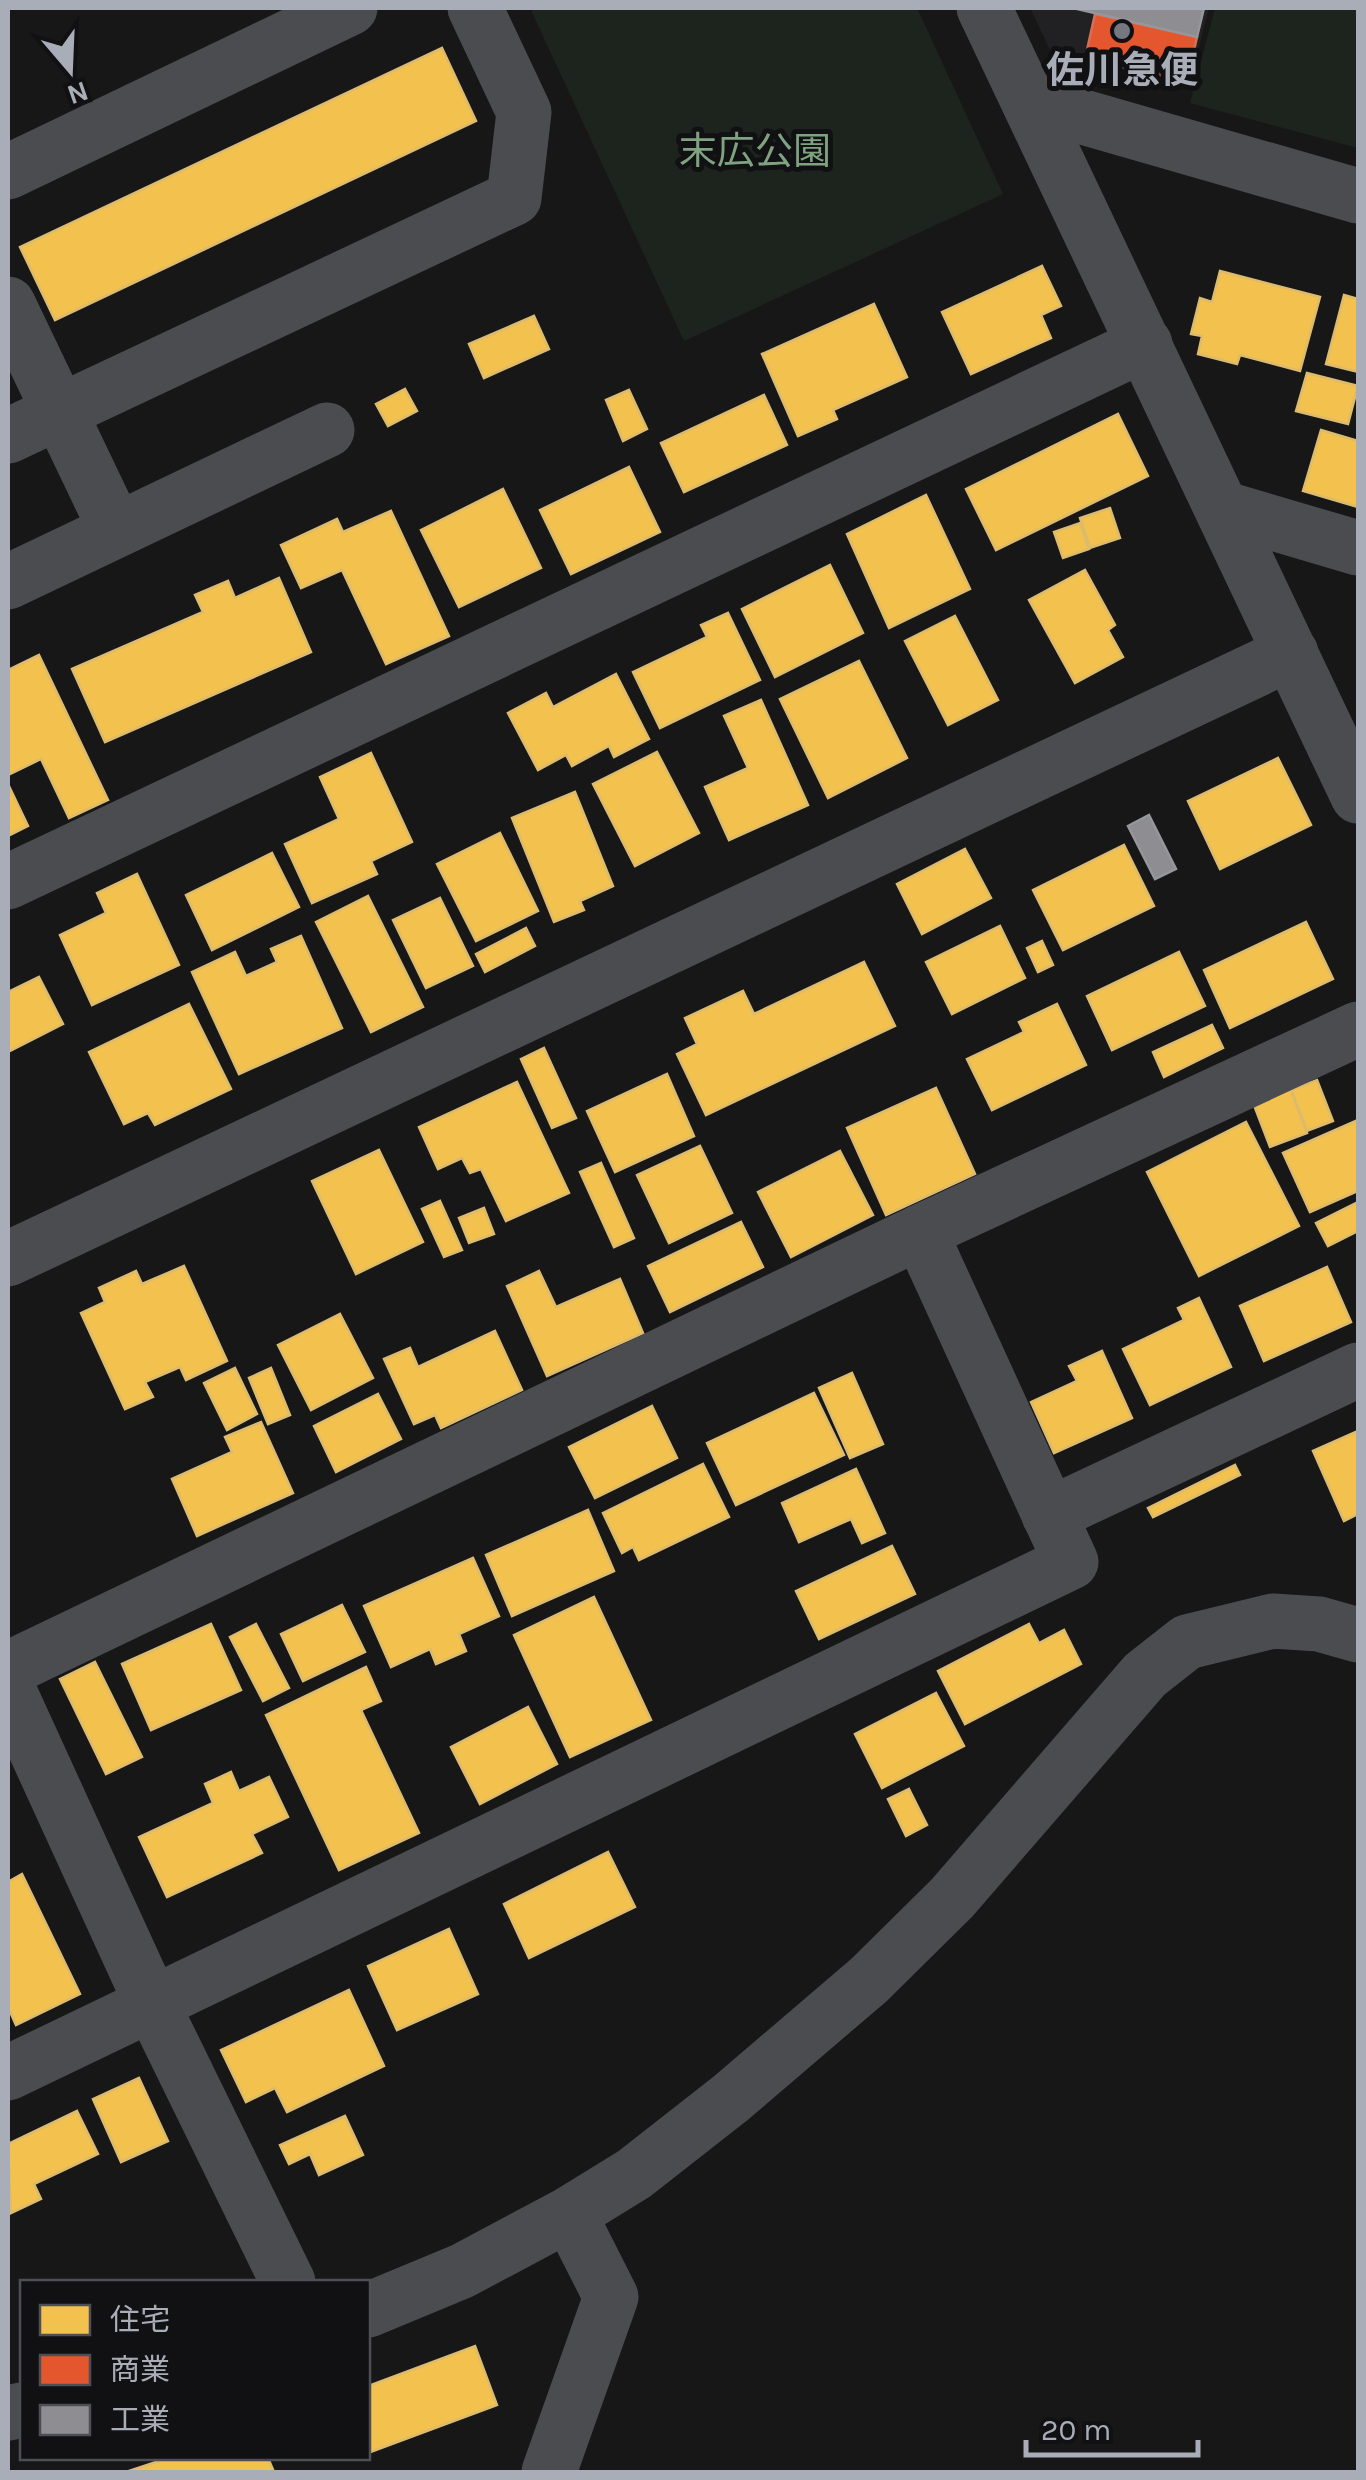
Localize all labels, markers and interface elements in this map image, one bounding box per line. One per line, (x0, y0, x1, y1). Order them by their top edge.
north arrow (20, 20, 120, 120)
marker: 佐川急便 (1111, 20, 1133, 42)
place label: 佐川急便 (1046, 48, 1198, 93)
text: N (63, 74, 93, 112)
park label: 末広公園 (679, 129, 831, 174)
legend (20, 2280, 370, 2460)
text: 住宅 (110, 2302, 170, 2338)
text: 商業 (110, 2352, 170, 2388)
scale bar (1026, 2395, 1198, 2457)
text: 工業 (110, 2402, 170, 2438)
text: 20 m (1041, 2412, 1111, 2448)

